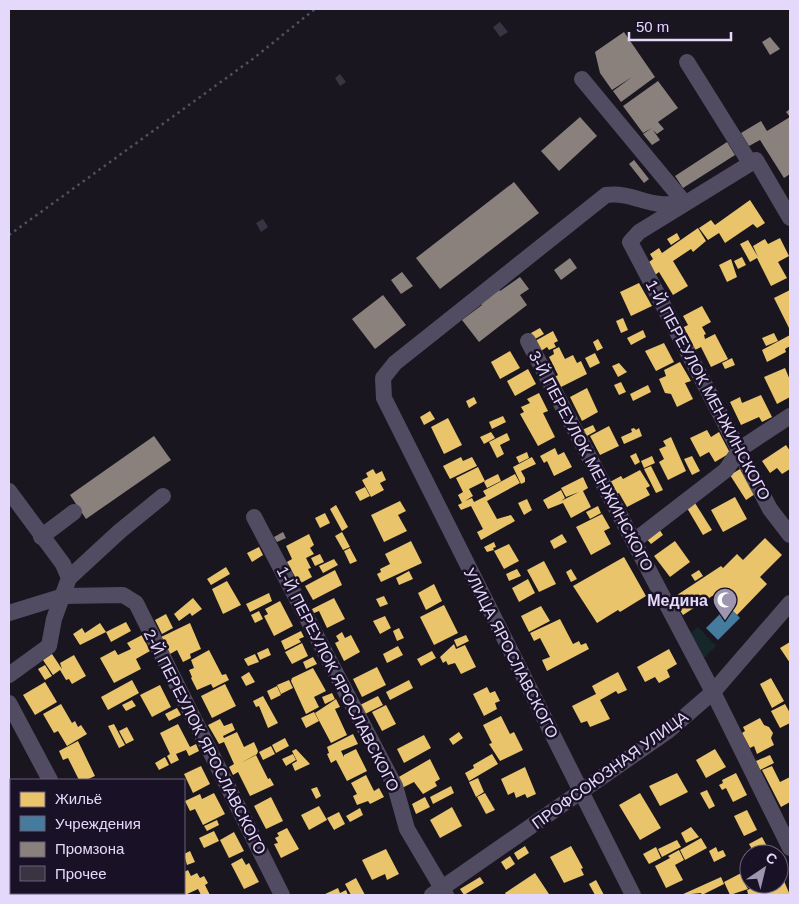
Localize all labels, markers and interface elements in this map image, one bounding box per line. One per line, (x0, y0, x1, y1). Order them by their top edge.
scale bar (629, 10, 732, 42)
text: 50 m (636, 18, 669, 35)
street label: 1-Й ПЕРЕУЛОК МЕНЖИНСКОГО (643, 277, 774, 503)
street label: 3-Й ПЕРЕУЛОК МЕНЖИНСКОГО (526, 348, 657, 574)
street label: 1-Й ПЕРЕУЛОК ЯРОСЛАВСКОГО (274, 563, 403, 794)
street label: УЛИЦА ЯРОСЛАВСКОГО (461, 565, 561, 741)
mosque icon: Медина (712, 587, 738, 621)
place label: Медина (647, 592, 708, 609)
street label: 2-Й ПЕРЕУЛОК ЯРОСЛАВСКОГО (141, 626, 270, 857)
street label: ПРОФСОЮЗНАЯ УЛИЦА (529, 708, 691, 832)
legend (10, 779, 185, 894)
text: Жильё (55, 790, 102, 807)
text: Учреждения (55, 815, 141, 832)
text: Промзона (55, 840, 125, 857)
north arrow (739, 844, 789, 894)
text: С (763, 849, 780, 868)
text: Прочее (55, 865, 107, 882)

